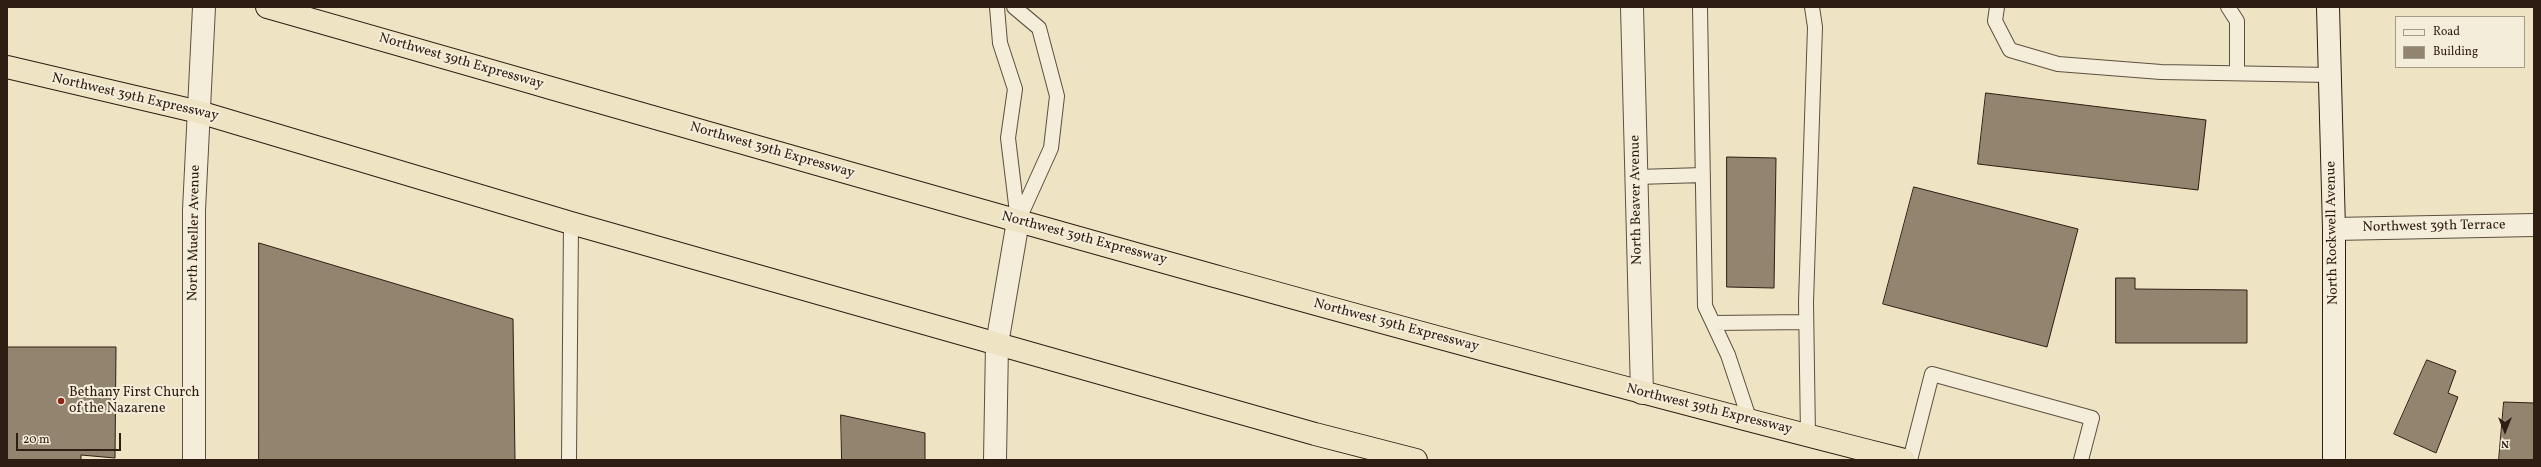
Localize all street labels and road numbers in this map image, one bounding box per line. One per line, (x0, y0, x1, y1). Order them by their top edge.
street label: Northwest 39th Expressway (377, 30, 545, 94)
street label: Northwest 39th Expressway (50, 71, 220, 125)
street label: Northwest 39th Expressway (688, 119, 856, 183)
street label: North Beaver Avenue (1627, 135, 1647, 265)
street label: North Rockwell Avenue (2323, 161, 2343, 305)
street label: North Mueller Avenue (185, 165, 205, 301)
street label: Northwest 39th Expressway (999, 209, 1169, 269)
street label: Northwest 39th Terrace (2362, 217, 2506, 237)
street label: Northwest 39th Expressway (1311, 296, 1481, 356)
street label: Northwest 39th Expressway (1624, 381, 1794, 439)

